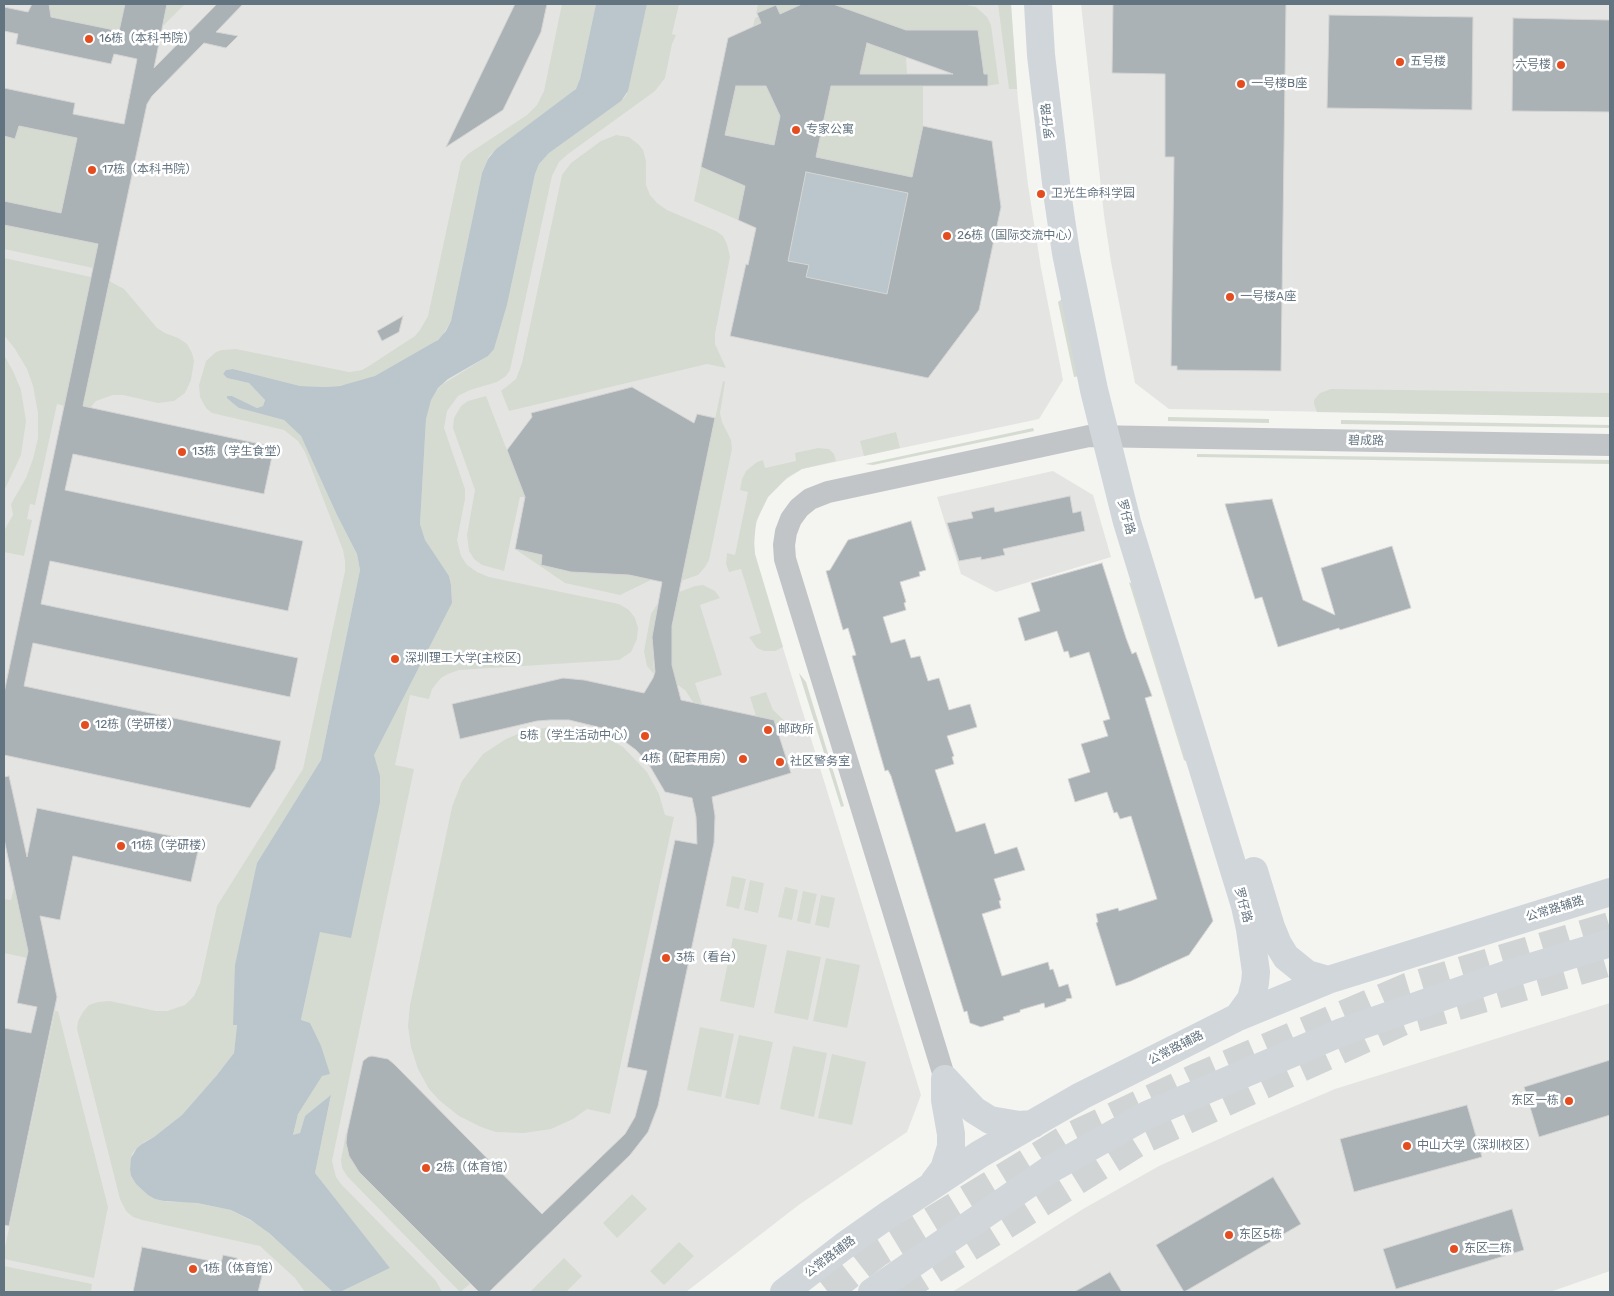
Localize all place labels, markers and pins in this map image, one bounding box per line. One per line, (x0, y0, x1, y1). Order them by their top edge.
place label: 16栋（本科书院） (99, 32, 195, 46)
marker: 16栋（本科书院） (83, 33, 95, 45)
place label: 五号楼 (1410, 55, 1446, 69)
marker: 五号楼 (1394, 56, 1406, 68)
place label: 六号楼 (1515, 58, 1551, 72)
marker: 六号楼 (1555, 59, 1567, 71)
place label: 一号楼B座 (1251, 77, 1307, 91)
marker: 一号楼B座 (1235, 78, 1247, 90)
place label: 专家公寓 (806, 123, 854, 137)
marker: 专家公寓 (790, 124, 802, 136)
place label: 17栋（本科书院） (102, 163, 197, 177)
marker: 17栋（本科书院） (86, 164, 98, 176)
place label: 卫光生命科学园 (1051, 187, 1135, 201)
marker: 卫光生命科学园 (1035, 188, 1047, 200)
place label: 26栋（国际交流中心） (957, 229, 1079, 243)
marker: 26栋（国际交流中心） (941, 230, 953, 242)
place label: 一号楼A座 (1240, 290, 1296, 304)
marker: 一号楼A座 (1224, 291, 1236, 303)
place label: 13栋（学生食堂） (192, 445, 288, 459)
marker: 13栋（学生食堂） (176, 446, 188, 458)
place label: 深圳理工大学(主校区) (405, 652, 521, 666)
marker: 深圳理工大学(主校区) (389, 653, 401, 665)
place label: 12栋（学研楼） (95, 718, 179, 732)
marker: 12栋（学研楼） (79, 719, 91, 731)
place label: 邮政所 (778, 723, 814, 737)
marker: 邮政所 (762, 724, 774, 736)
place label: 5栋（学生活动中心） (520, 729, 635, 743)
marker: 5栋（学生活动中心） (639, 730, 651, 742)
place label: 4栋（配套用房） (642, 752, 733, 766)
marker: 4栋（配套用房） (737, 753, 749, 765)
place label: 社区警务室 (790, 755, 850, 769)
marker: 社区警务室 (774, 756, 786, 768)
place label: 11栋（学研楼） (131, 839, 213, 853)
marker: 11栋（学研楼） (115, 840, 127, 852)
place label: 3栋（看台） (676, 951, 743, 965)
marker: 3栋（看台） (660, 952, 672, 964)
place label: 东区一栋 (1511, 1094, 1559, 1108)
marker: 东区一栋 (1563, 1095, 1575, 1107)
place label: 中山大学（深圳校区） (1417, 1139, 1537, 1153)
marker: 中山大学（深圳校区） (1401, 1140, 1413, 1152)
place label: 2栋（体育馆） (436, 1161, 515, 1175)
marker: 2栋（体育馆） (420, 1162, 432, 1174)
place label: 东区5栋 (1239, 1228, 1282, 1242)
marker: 东区5栋 (1223, 1229, 1235, 1241)
place label: 东区二栋 (1464, 1242, 1512, 1256)
marker: 东区二栋 (1448, 1243, 1460, 1255)
place label: 1栋（体育馆） (203, 1262, 280, 1276)
marker: 1栋（体育馆） (187, 1263, 199, 1275)

